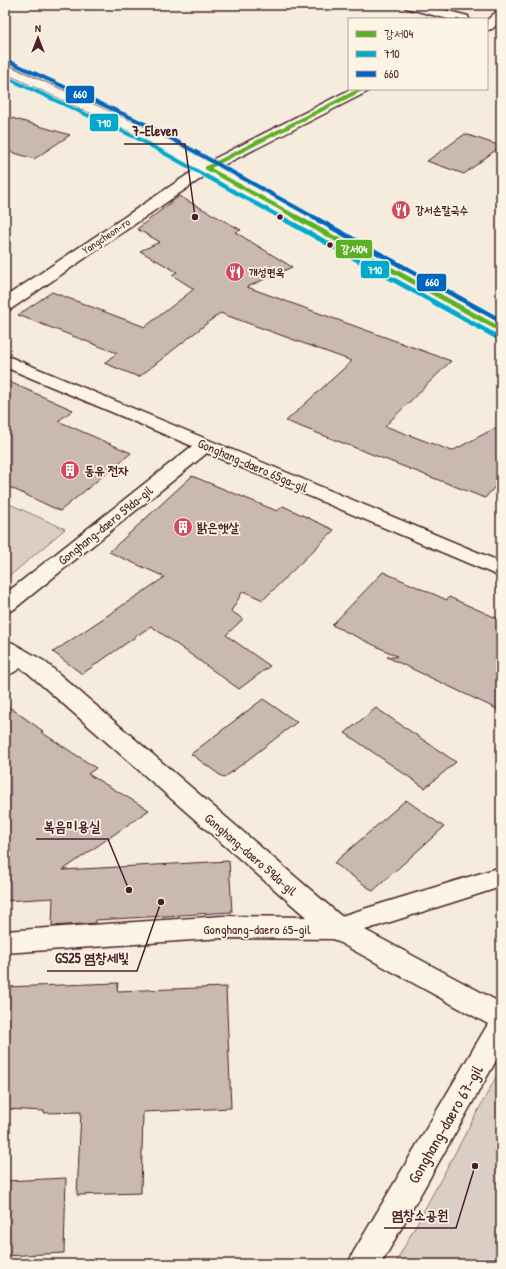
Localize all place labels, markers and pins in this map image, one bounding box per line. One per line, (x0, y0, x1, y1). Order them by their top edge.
callout: 7-Eleven (124, 118, 185, 144)
restaurant icon: 강서손칼국수 (390, 199, 412, 221)
place label: 강서손칼국수 (415, 203, 468, 217)
unlabelled marker (275, 212, 285, 222)
unlabelled marker (325, 240, 335, 250)
restaurant icon: 개성면옥 (224, 261, 246, 283)
place label: 개성면옥 (248, 265, 285, 279)
building icon: 동유 전자 (59, 459, 81, 481)
place label: 동유 전자 (84, 461, 129, 479)
building icon: 밝은햇살 (172, 516, 194, 538)
place label: 밝은햇살 (197, 518, 239, 536)
callout: 복음미용실 (36, 813, 108, 839)
callout: GS25 염창세빛 (47, 945, 137, 971)
callout: 염창소공원 (384, 1202, 456, 1228)

